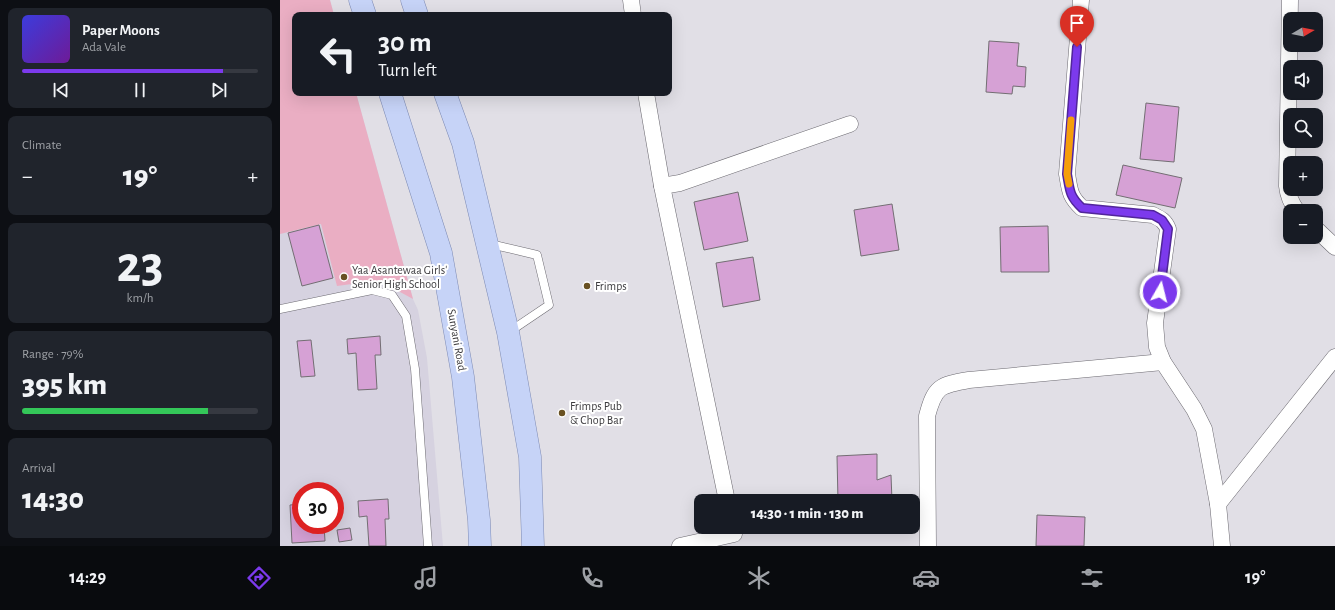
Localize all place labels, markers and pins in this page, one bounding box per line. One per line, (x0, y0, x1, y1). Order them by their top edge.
pin (1060, 6, 1094, 47)
place label: Yaa Asantewaa Girls' Senior High School (352, 264, 447, 290)
marker: Yaa Asantewaa Girls' Senior High School (339, 272, 349, 282)
place label: Frimps (595, 280, 627, 292)
marker: Frimps (582, 281, 592, 291)
place label: Frimps Pub & Chop Bar (570, 400, 623, 426)
marker: Frimps Pub & Chop Bar (557, 408, 567, 418)

